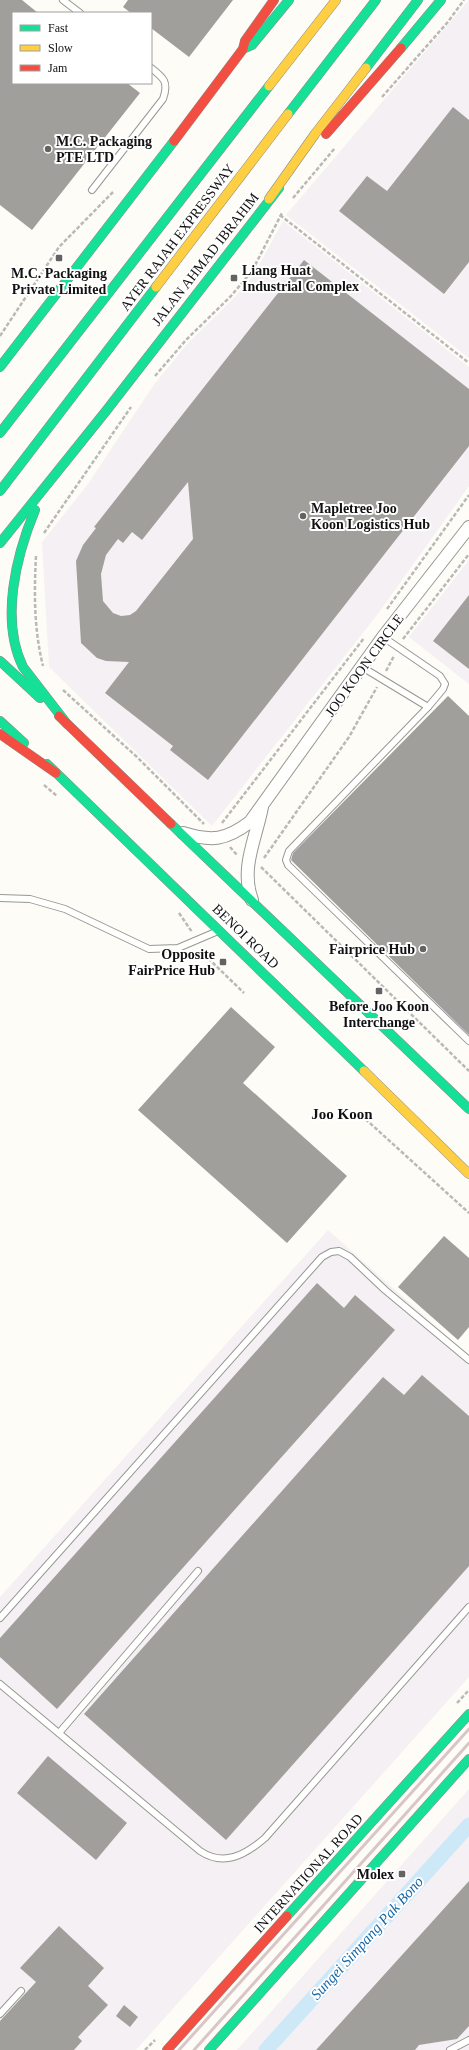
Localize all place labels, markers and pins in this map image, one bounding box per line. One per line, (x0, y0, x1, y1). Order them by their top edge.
place label: M.C. Packaging PTE LTD (56, 134, 152, 165)
marker: M.C. Packaging PTE LTD (43, 144, 53, 154)
marker: M.C. Packaging Private Limited (54, 253, 64, 263)
place label: Liang Huat Industrial Complex (242, 263, 359, 294)
place label: M.C. Packaging Private Limited (11, 266, 107, 297)
marker: Liang Huat Industrial Complex (229, 273, 239, 283)
place label: Mapletree Joo Koon Logistics Hub (311, 501, 430, 532)
marker: Mapletree Joo Koon Logistics Hub (298, 511, 308, 521)
place label: Fairprice Hub (329, 942, 415, 957)
marker: Fairprice Hub (418, 944, 428, 954)
place label: Opposite FairPrice Hub (128, 947, 215, 978)
marker: Opposite FairPrice Hub (218, 957, 228, 967)
marker: Before Joo Koon Interchange (374, 986, 384, 996)
place label: Before Joo Koon Interchange (329, 999, 429, 1030)
place label: Molex (357, 1867, 394, 1882)
marker: Molex (397, 1869, 407, 1879)

